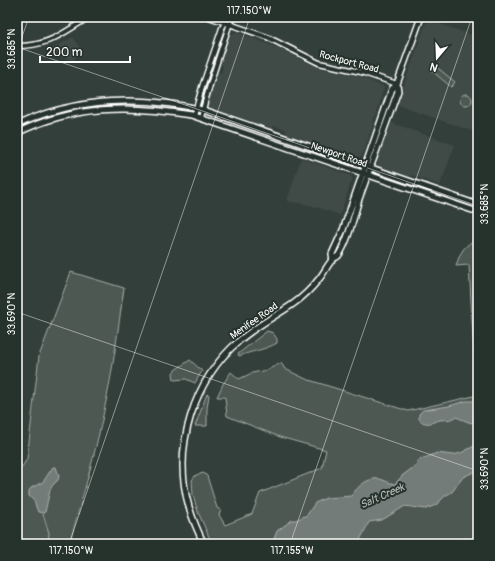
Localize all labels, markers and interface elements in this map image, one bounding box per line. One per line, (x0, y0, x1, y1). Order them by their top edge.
text: 117.150°W (227, 5, 272, 17)
text: 33.685°N (6, 28, 18, 69)
scale bar (40, 38, 130, 64)
north arrow (417, 38, 457, 78)
text: 200 m (46, 45, 83, 60)
street label: Rockport Road (318, 48, 380, 76)
text: N (428, 59, 440, 74)
street label: Newport Road (309, 140, 369, 170)
text: 33.685°N (479, 183, 491, 224)
text: 33.690°N (6, 293, 18, 335)
street label: Menifee Road (228, 300, 280, 342)
text: 33.690°N (479, 448, 491, 490)
water label: Salt Creek (358, 480, 407, 511)
text: 117.150°W (49, 545, 94, 557)
text: 117.155°W (271, 545, 314, 557)

